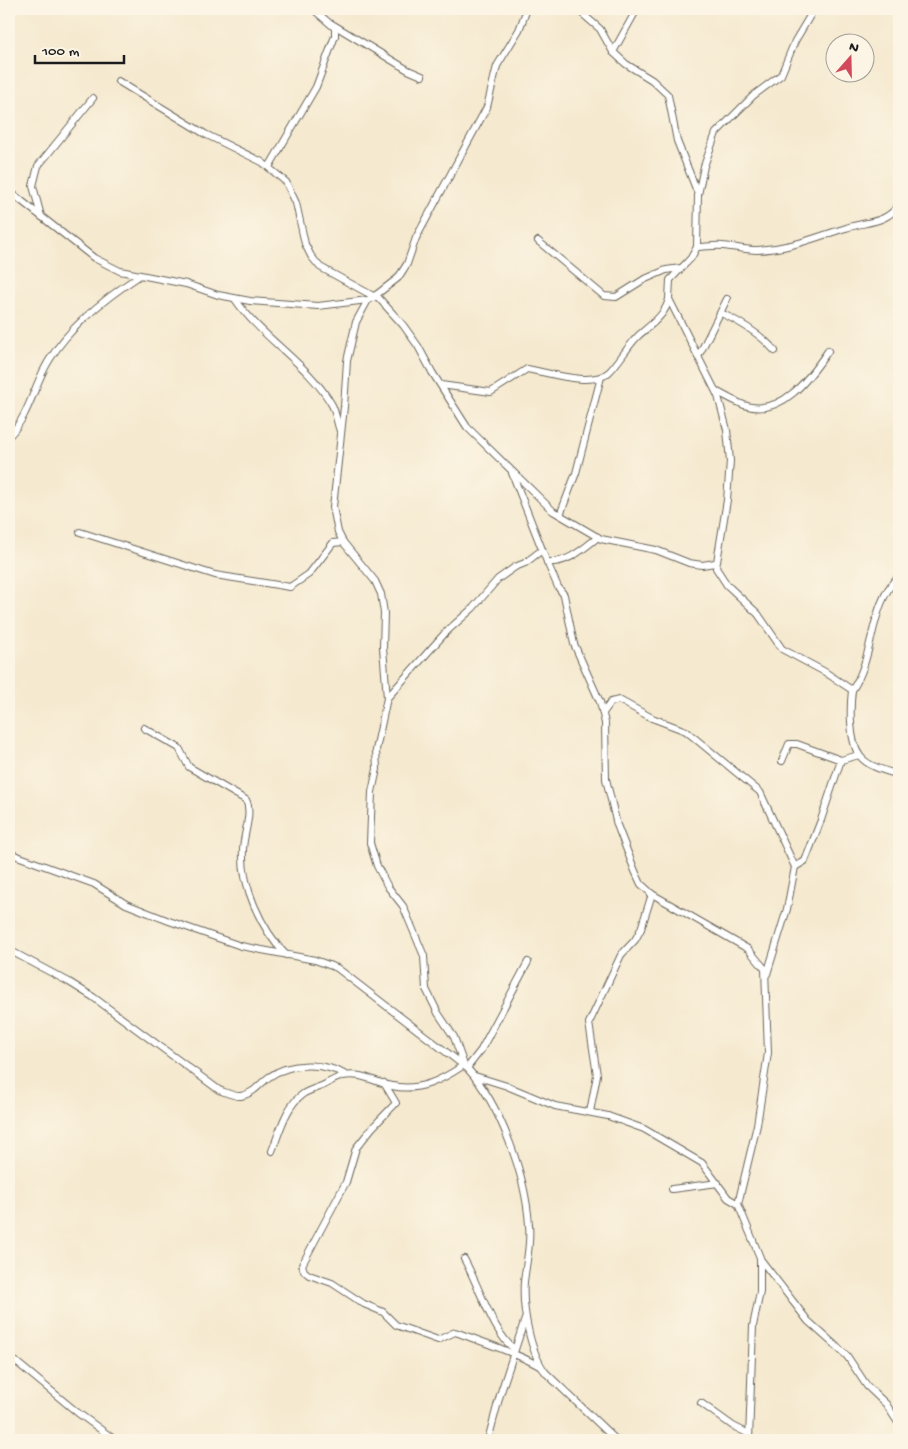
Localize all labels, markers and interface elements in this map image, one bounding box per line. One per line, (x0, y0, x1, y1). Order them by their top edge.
scale bar (35, 32, 124, 64)
north arrow (826, 32, 876, 82)
text: N (846, 39, 861, 58)
text: 100 m (41, 43, 80, 61)

